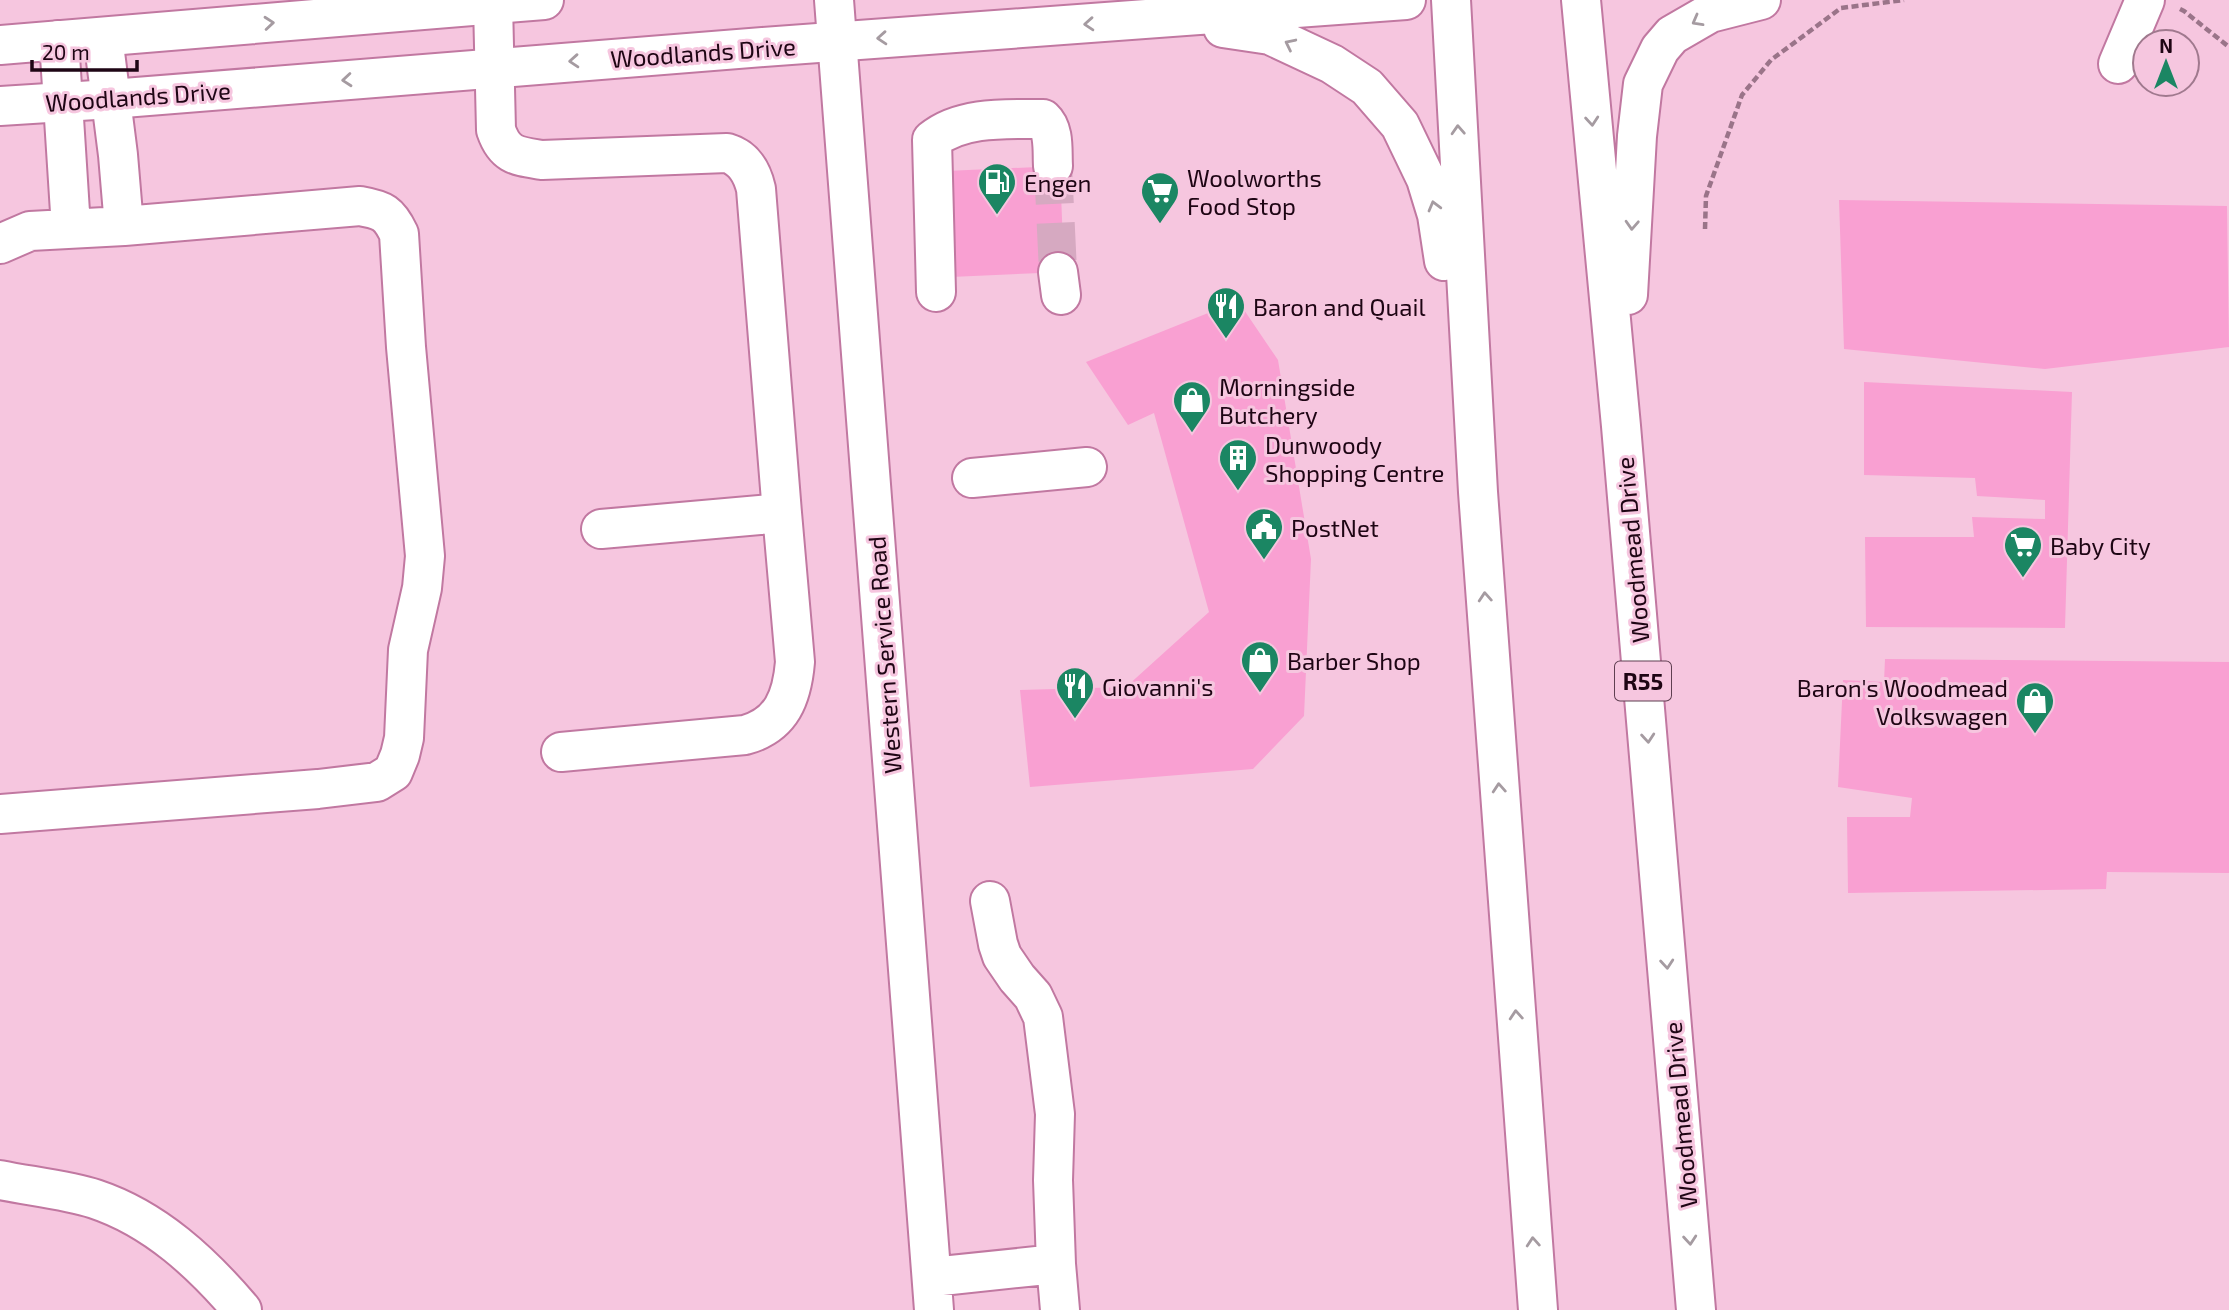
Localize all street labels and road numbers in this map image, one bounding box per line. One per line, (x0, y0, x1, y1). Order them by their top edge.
street label: Woodlands Drive (609, 31, 797, 73)
street label: Woodlands Drive (44, 75, 232, 117)
street label: Woodmead Drive (1609, 456, 1655, 644)
street label: Western Service Road (861, 535, 907, 775)
road number: R55 (1615, 662, 1671, 701)
street label: Woodmead Drive (1657, 1021, 1703, 1209)

